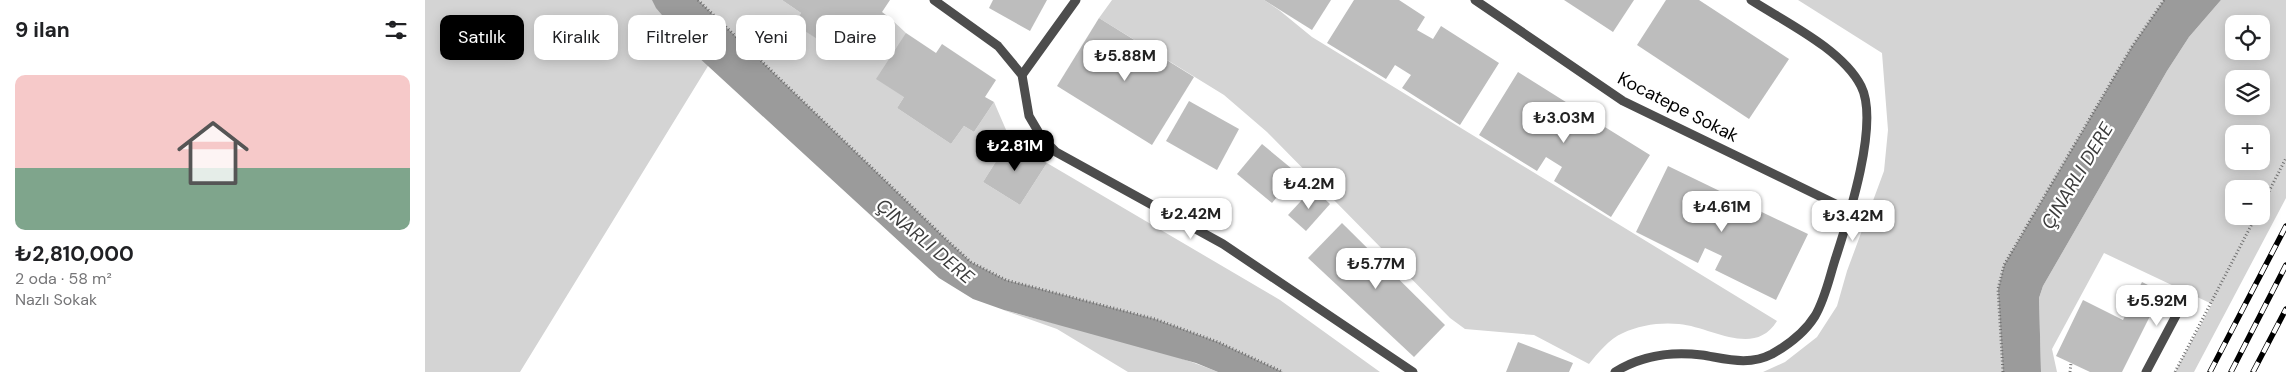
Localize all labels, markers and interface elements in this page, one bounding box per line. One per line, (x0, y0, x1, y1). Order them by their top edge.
chip: Satılık (440, 15, 524, 60)
chip: Kiralık (534, 15, 618, 60)
chip: Filtreler (628, 15, 726, 60)
chip: Yeni (736, 15, 806, 60)
chip: Daire (816, 15, 895, 60)
map controls (2225, 15, 2270, 225)
button: locate (2225, 15, 2270, 60)
text: 9 ilan (15, 16, 70, 44)
icon: filters (382, 16, 410, 44)
pin: ₺5.88M (1084, 39, 1166, 82)
text: ₺5.88M (1094, 45, 1156, 66)
street label: Kocatepe Sokak (1613, 66, 1743, 148)
button: layers (2225, 70, 2270, 115)
pin: ₺3.03M (1523, 102, 1605, 144)
text: ₺3.03M (1533, 107, 1595, 128)
icon: home (168, 108, 258, 198)
water label: ÇINARLI DERE (2035, 117, 2119, 234)
button: + (2225, 125, 2270, 170)
pin: ₺2.81M (974, 130, 1056, 172)
text: ₺2.81M (987, 135, 1043, 156)
pin: ₺4.2M (1274, 168, 1344, 210)
text: ₺4.2M (1283, 173, 1335, 194)
button: − (2225, 180, 2270, 225)
pin: ₺4.61M (1681, 190, 1763, 233)
water label: ÇINARLI DERE (871, 193, 980, 290)
text: ₺4.61M (1693, 196, 1751, 217)
pin: ₺2.42M (1150, 198, 1232, 240)
pin: ₺3.42M (1812, 200, 1894, 242)
text: ₺2.42M (1161, 203, 1221, 224)
text: ₺3.42M (1823, 205, 1883, 226)
text: ₺2,810,000 (15, 240, 134, 268)
pin: ₺5.77M (1335, 248, 1417, 290)
text: ₺5.77M (1347, 253, 1405, 274)
text: 2 oda · 58 m² (15, 268, 112, 289)
pin: ₺5.92M (2116, 284, 2198, 327)
text: Nazlı Sokak (15, 289, 97, 310)
text: ₺5.92M (2127, 290, 2187, 311)

